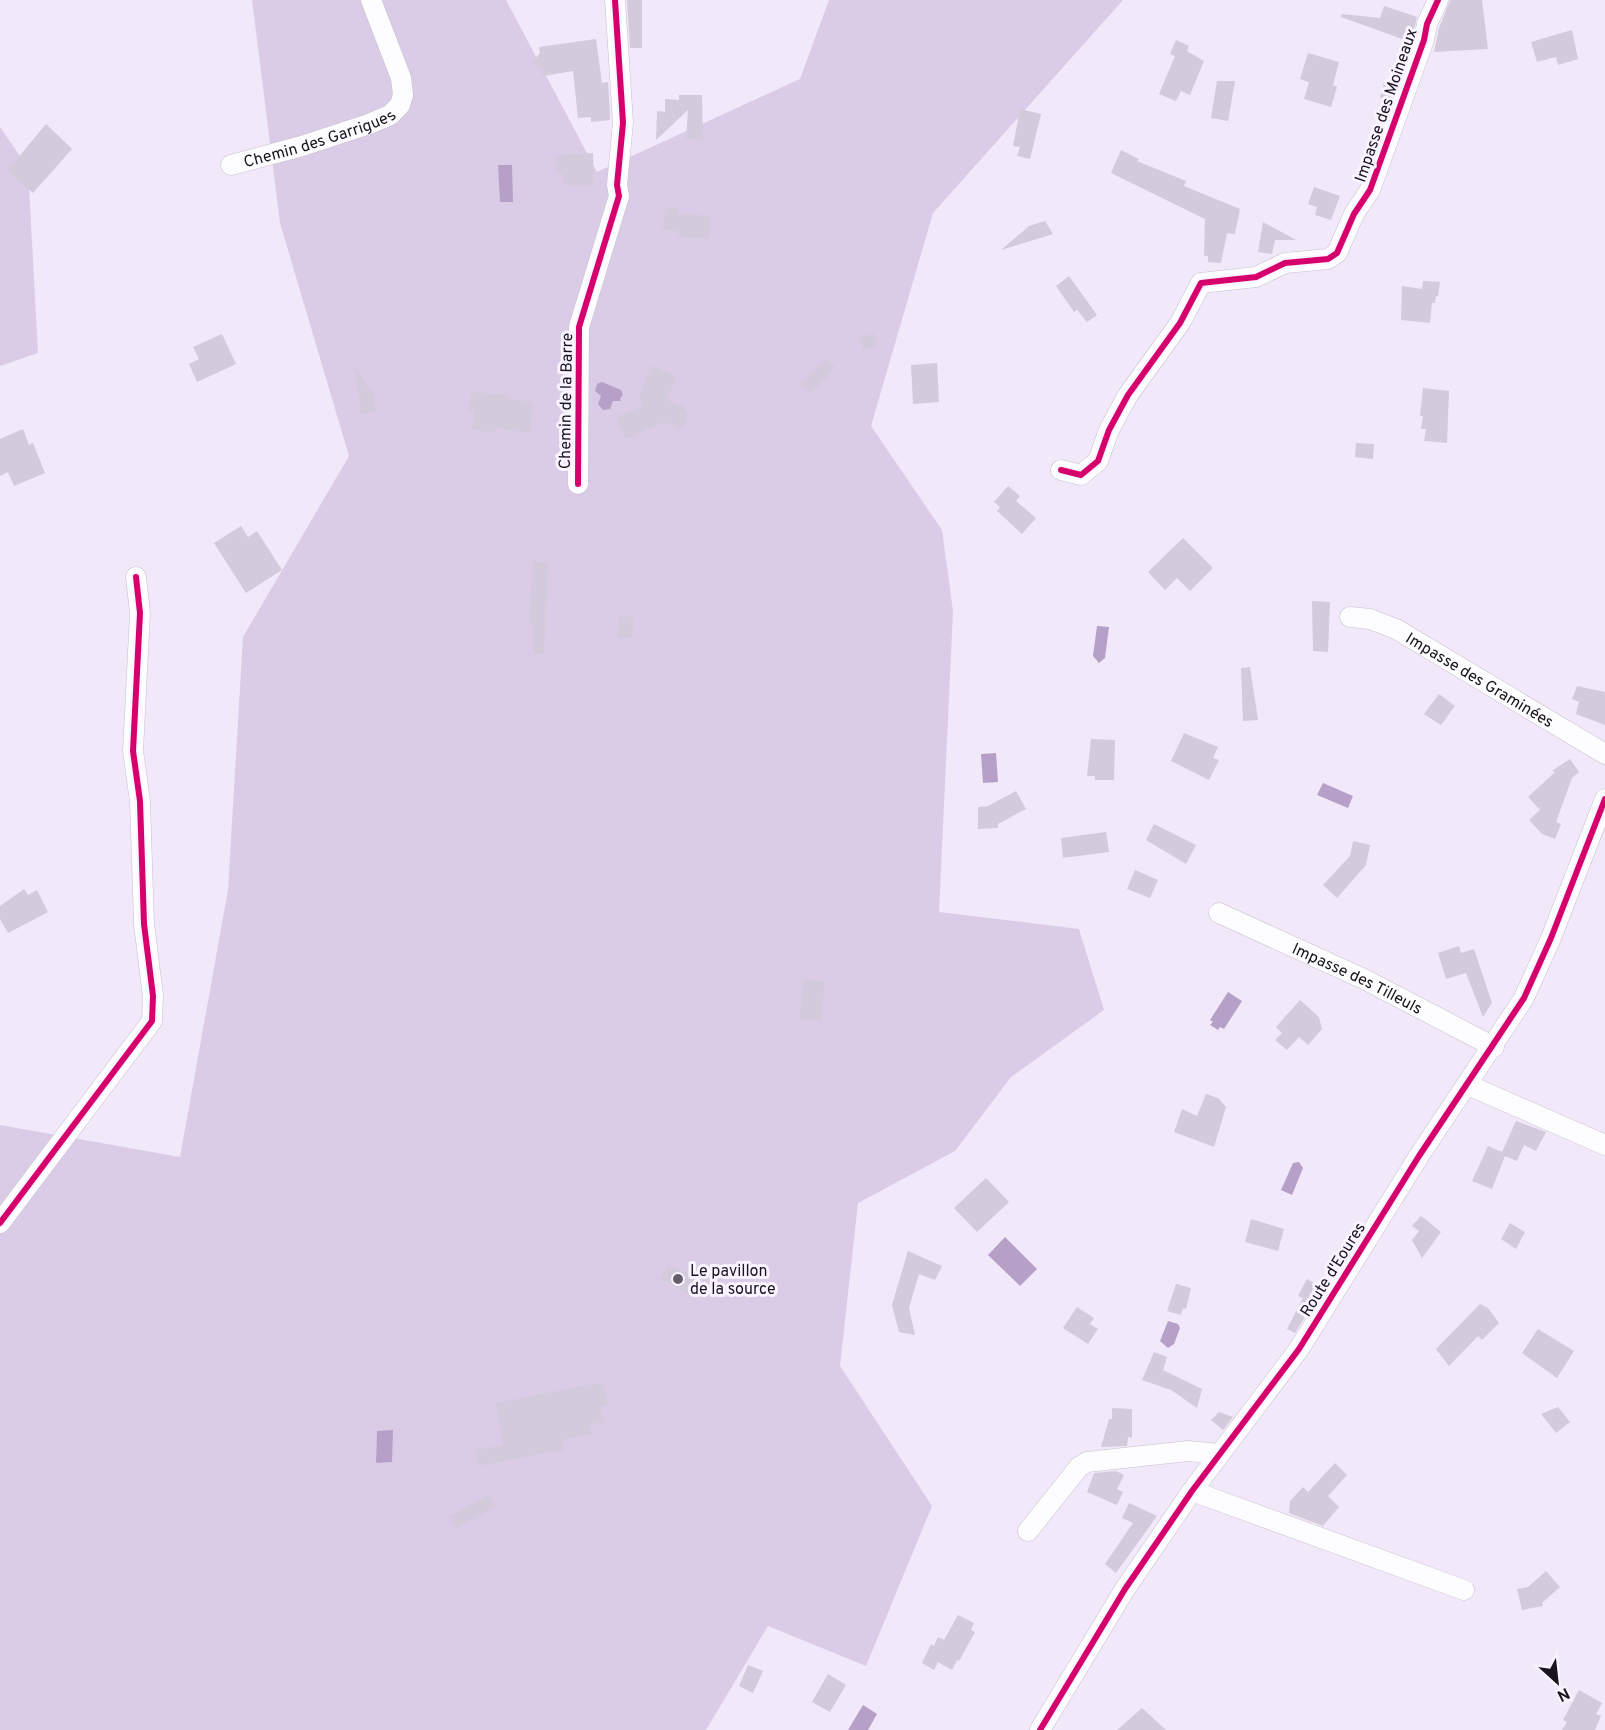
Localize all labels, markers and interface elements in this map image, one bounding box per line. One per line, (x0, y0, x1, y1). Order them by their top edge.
street label: Impasse des Moineaux (1351, 26, 1423, 185)
street label: Chemin des Garrigues (242, 107, 401, 173)
street label: Chemin de la Barre (556, 333, 578, 469)
street label: Impasse des Graminées (1401, 629, 1557, 733)
street label: Impasse des Tilleuls (1288, 940, 1425, 1020)
street label: Route d'Eoures (1297, 1219, 1371, 1321)
place label: Le pavillon de la source (690, 1262, 776, 1300)
marker: Le pavillon de la source (671, 1272, 685, 1286)
north arrow (1527, 1652, 1587, 1712)
text: N (1553, 1682, 1573, 1705)

